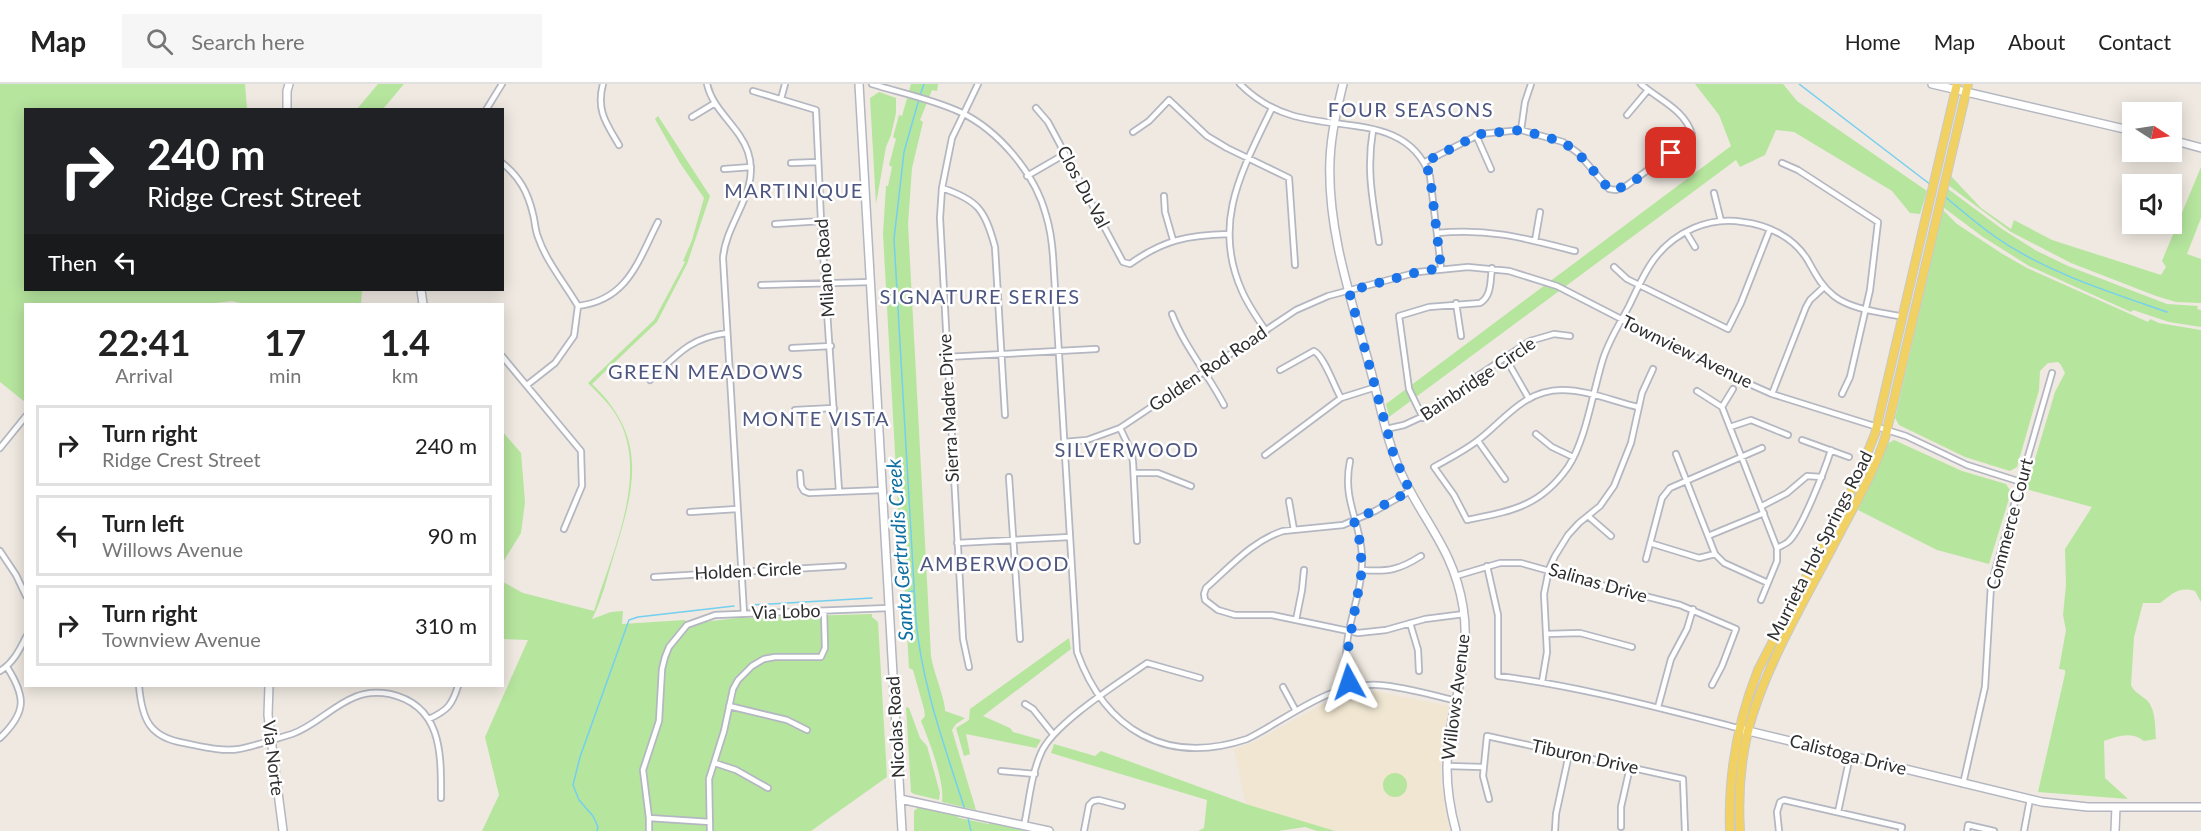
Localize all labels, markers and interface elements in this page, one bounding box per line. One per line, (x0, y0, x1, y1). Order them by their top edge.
search box (122, 14, 542, 68)
text: Map (30, 24, 86, 58)
icon: search (143, 25, 176, 58)
text: Search here (191, 28, 305, 55)
text: Home (1845, 29, 1901, 54)
text: Map (1934, 29, 1975, 54)
text: About (2008, 29, 2065, 54)
text: Contact (2098, 29, 2171, 54)
district label: FOUR SEASONS (1328, 97, 1494, 121)
north arrow (2122, 102, 2182, 162)
map controls (2122, 102, 2182, 234)
pin (1645, 127, 1696, 178)
text: 240 m (147, 129, 265, 179)
icon: right (48, 132, 126, 210)
icon: arrive (1654, 136, 1687, 169)
street label: Clos Du Val (1053, 141, 1115, 232)
button: sound (2122, 174, 2182, 234)
district label: MARTINIQUE (724, 178, 864, 202)
text: Ridge Crest Street (147, 180, 361, 213)
street label: Milano Road (810, 218, 838, 318)
icon: left (109, 246, 142, 279)
text: Then (48, 249, 97, 276)
district label: SIGNATURE SERIES (879, 284, 1081, 308)
street label: Townview Avenue (1618, 310, 1756, 392)
text: 22:41 (98, 320, 191, 364)
text: 17 (264, 320, 306, 364)
text: 1.4 (380, 320, 430, 364)
street label: Golden Rod Road (1144, 321, 1270, 416)
street label: Bainbridge Circle (1416, 332, 1539, 425)
street label: Sierra Madre Drive (933, 333, 963, 483)
district label: GREEN MEADOWS (608, 359, 804, 383)
text: Arrival (115, 363, 173, 387)
text: min (269, 363, 301, 387)
text: km (392, 363, 418, 387)
district label: MONTE VISTA (742, 406, 890, 430)
text: Turn right (102, 420, 197, 447)
icon: right (51, 429, 84, 462)
text: 240 m (415, 432, 477, 459)
district label: SILVERWOOD (1054, 437, 1200, 461)
text: Ridge Crest Street (102, 447, 261, 471)
street label: Murrieta Hot Springs Road (1762, 447, 1877, 644)
street label: Commerce Court (1981, 455, 2037, 592)
water label: Santa Gertrudis Creek (881, 458, 917, 642)
text: Turn left (102, 510, 184, 537)
icon: left (51, 519, 84, 552)
text: 90 m (428, 522, 477, 549)
text: Willows Avenue (102, 537, 243, 561)
district label: AMBERWOOD (920, 551, 1070, 575)
street label: Holden Circle (694, 556, 802, 584)
street label: Salinas Drive (1546, 557, 1650, 607)
street label: Via Lobo (751, 599, 821, 623)
text: Turn right (102, 600, 197, 627)
icon: right (51, 609, 84, 642)
text: 310 m (415, 612, 477, 639)
text: Townview Avenue (102, 627, 261, 651)
street label: Willows Avenue (1436, 633, 1474, 761)
position arrow (1317, 650, 1381, 714)
street label: Nicolas Road (881, 675, 909, 779)
street label: Via Norte (258, 719, 290, 797)
street label: Calistoga Drive (1787, 729, 1909, 779)
street label: Tiburon Drive (1530, 734, 1641, 778)

